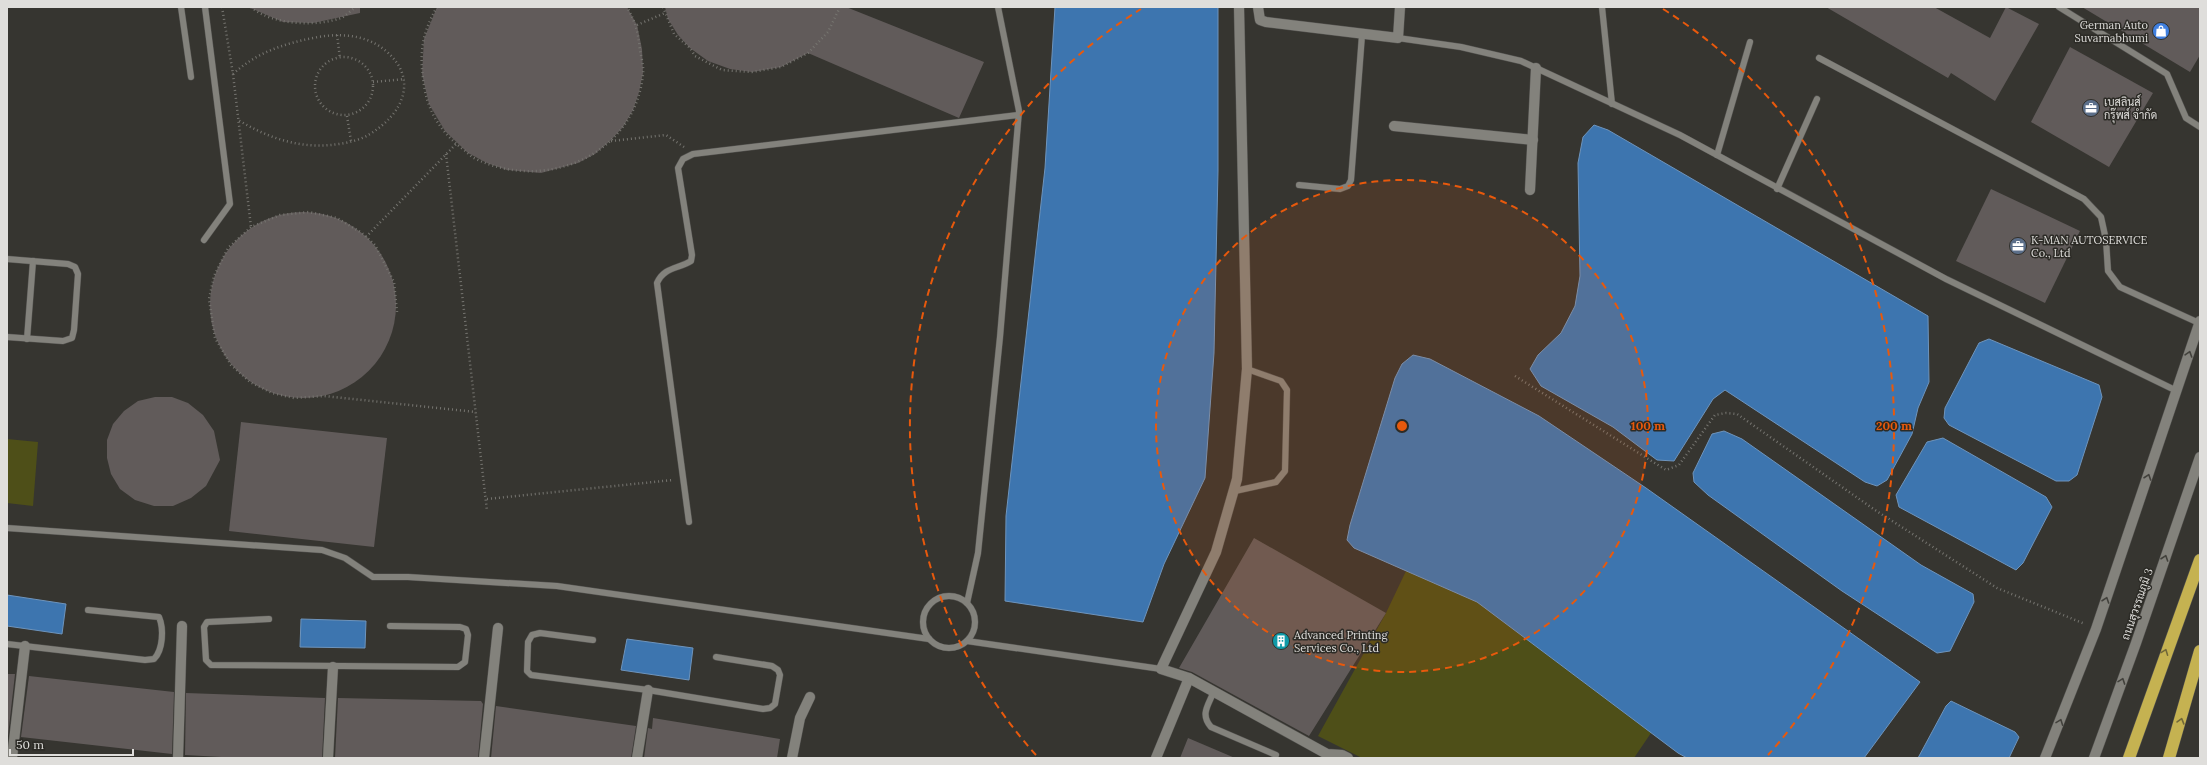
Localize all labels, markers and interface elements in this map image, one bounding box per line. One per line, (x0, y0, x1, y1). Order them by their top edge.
place label: German Auto Suvarnabhumi (2075, 18, 2148, 45)
shop icon: German Auto Suvarnabhumi (2151, 21, 2171, 41)
place label: เบสลินส์ กรุ๊พส์ จำกัด (2104, 94, 2157, 124)
office icon: เบสลินส์ กรุ๊พส์ จำกัด (2081, 98, 2101, 118)
place label: K-MAN AUTOSERVICE Co., Ltd (2031, 233, 2148, 260)
office icon: K-MAN AUTOSERVICE Co., Ltd (2008, 236, 2028, 256)
one-way arrow (2185, 351, 2193, 358)
text: 100 m (1631, 418, 1665, 433)
text: 200 m (1876, 418, 1912, 433)
centre of rings (1395, 419, 1409, 433)
one-way arrow (2143, 474, 2152, 481)
one-way arrow (2161, 555, 2169, 562)
street label: ถนนสุวรรณภูมิ 3 (2118, 566, 2158, 642)
one-way arrow (2101, 597, 2110, 604)
place label: Advanced Printing Services Co., Ltd (1293, 628, 1389, 655)
building icon: Advanced Printing Services Co., Ltd (1271, 631, 1291, 651)
one-way arrow (2161, 648, 2169, 655)
one-way arrow (2118, 677, 2126, 684)
one-way arrow (2176, 717, 2184, 724)
one-way arrow (2055, 718, 2063, 725)
scale bar (10, 731, 133, 757)
text: 50 m (16, 737, 44, 752)

